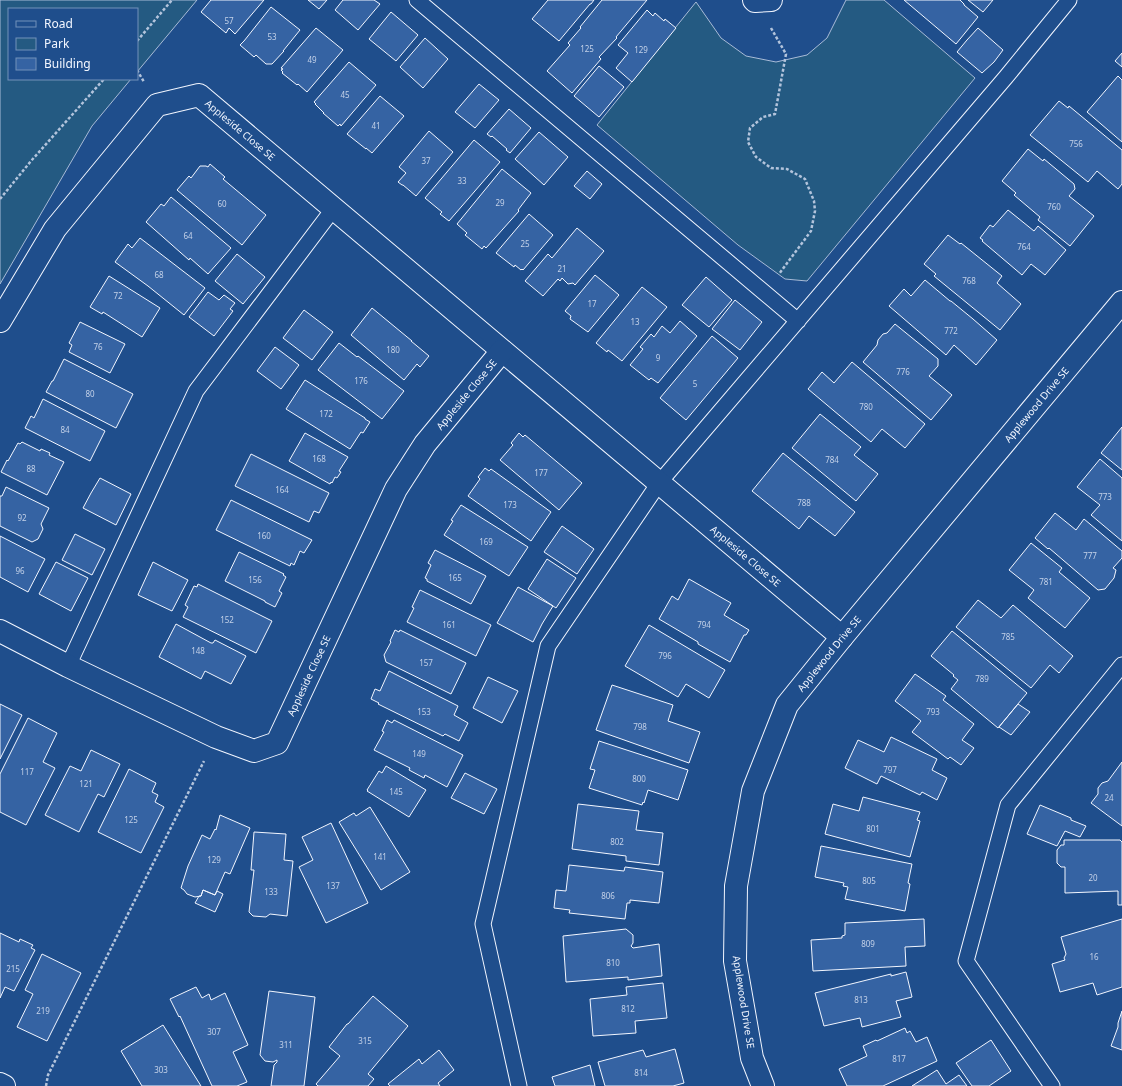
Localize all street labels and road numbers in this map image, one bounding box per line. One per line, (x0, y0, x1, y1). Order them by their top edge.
street label: Appleside Close SE (202, 96, 278, 164)
street label: Appleside Close SE (433, 356, 500, 433)
street label: Applewood Drive SE (1001, 364, 1072, 445)
street label: Appleside Close SE (708, 522, 784, 590)
street label: Applewood Drive SE (794, 613, 864, 694)
street label: Appleside Close SE (284, 633, 334, 718)
street label: Applewood Drive SE (730, 955, 758, 1049)

